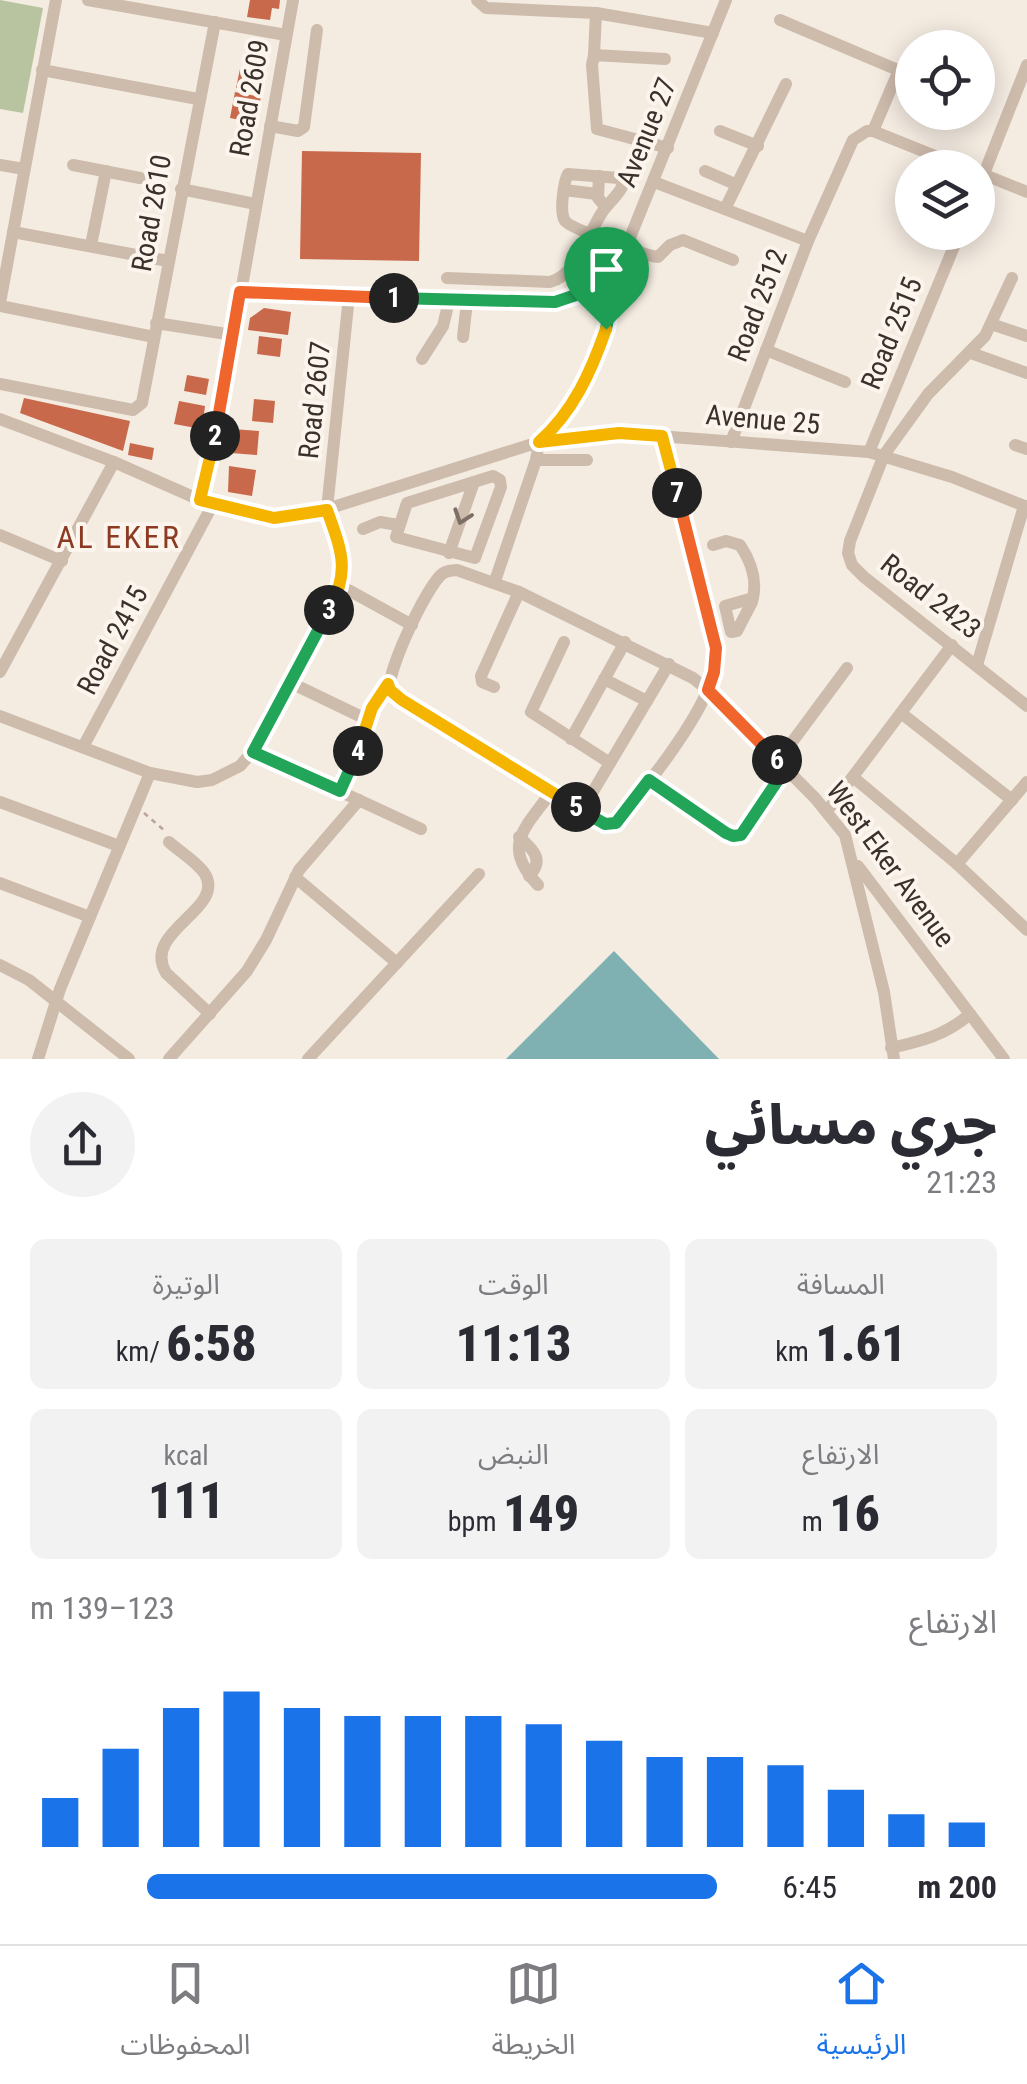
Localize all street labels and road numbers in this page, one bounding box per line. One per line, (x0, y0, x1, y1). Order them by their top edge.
street label: Road 2609 (223, 37, 276, 159)
street label: Avenue 27 (610, 73, 683, 192)
street label: Road 2610 (125, 152, 178, 274)
street label: Road 2512 (721, 244, 794, 366)
street label: Road 2515 (854, 272, 929, 394)
street label: Road 2607 (292, 340, 337, 460)
street label: Avenue 25 (704, 398, 822, 441)
street label: Road 2423 (874, 547, 987, 646)
street label: Road 2415 (70, 580, 155, 700)
street label: West Eker Avenue (820, 775, 962, 953)

